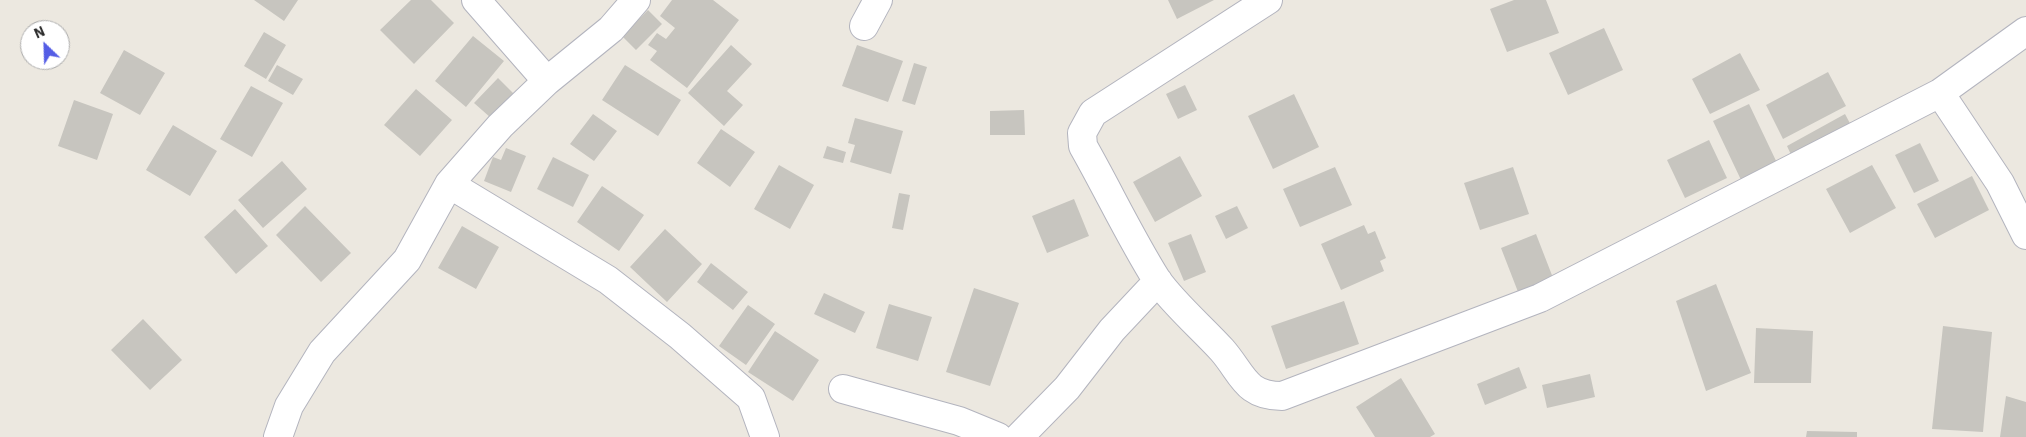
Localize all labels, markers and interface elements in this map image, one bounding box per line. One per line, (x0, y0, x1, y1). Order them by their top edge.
north arrow (20, 20, 70, 70)
text: N (31, 22, 48, 42)

